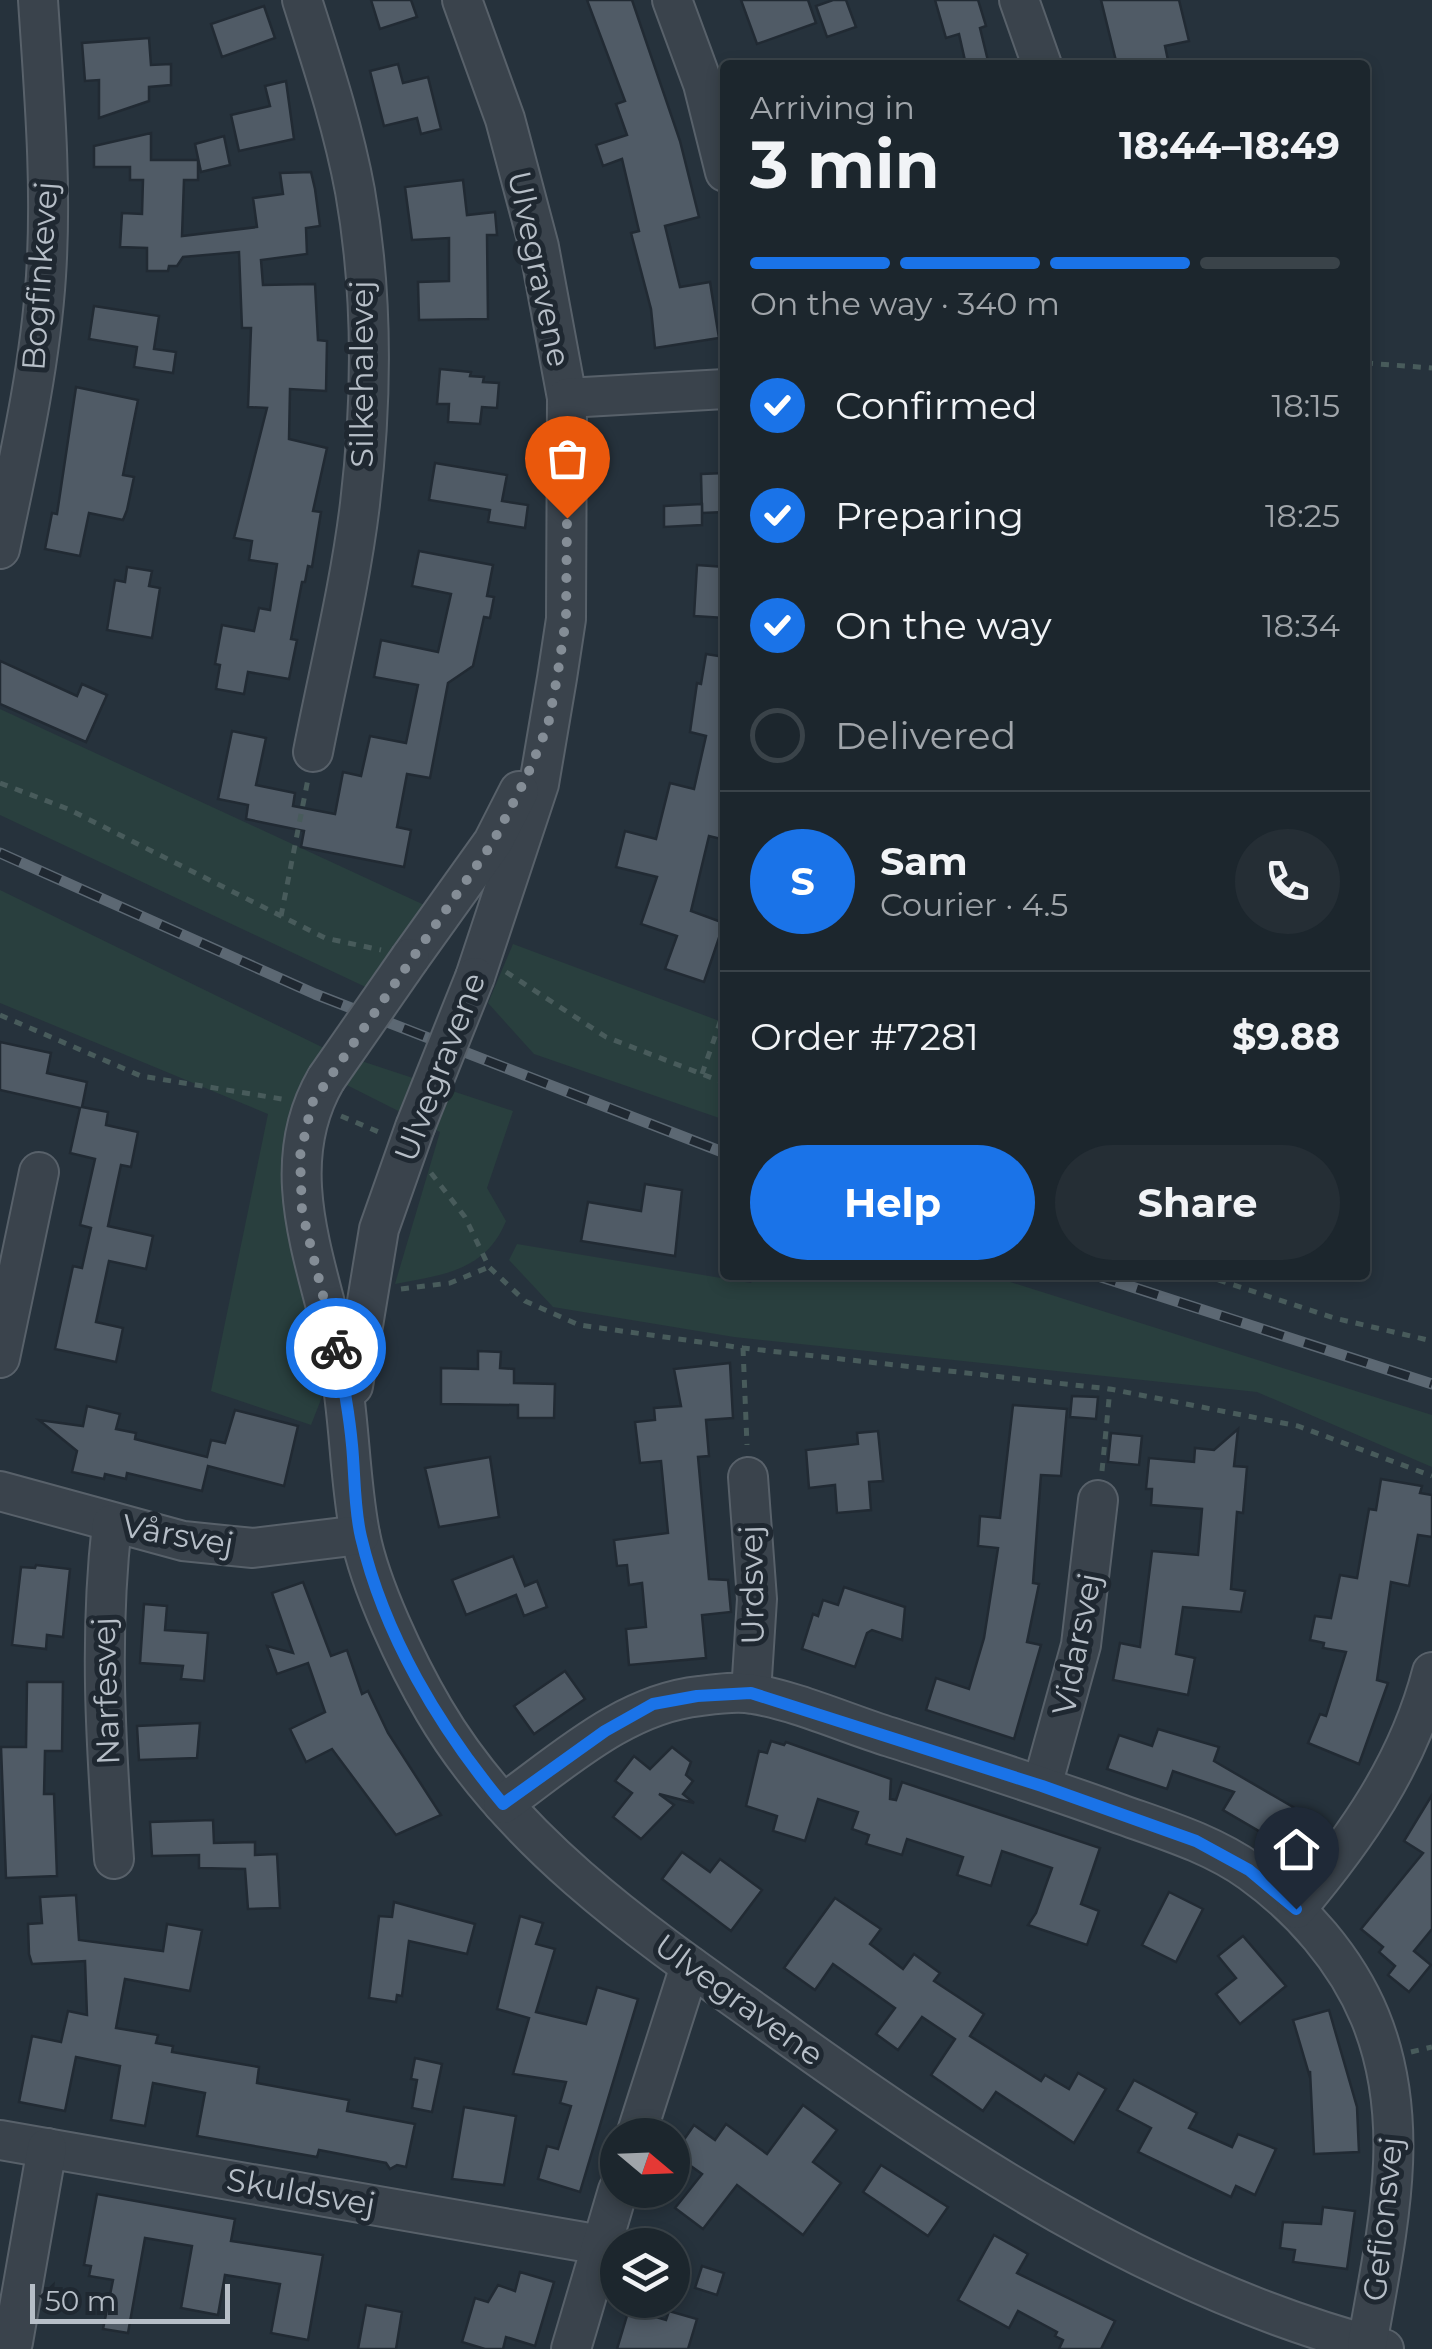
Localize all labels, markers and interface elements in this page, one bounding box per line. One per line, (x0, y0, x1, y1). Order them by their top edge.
text: Arriving in (750, 88, 915, 127)
text: 18:44–18:49 (1119, 122, 1340, 169)
text: 3 min (750, 125, 940, 204)
street label: Ulvegravene (500, 167, 579, 370)
street label: Bogfinkevej (13, 180, 66, 372)
street label: Silkehalevej (342, 280, 381, 468)
text: On the way · 340 m (750, 284, 1060, 323)
icon: check (750, 378, 805, 433)
text: Confirmed (835, 382, 1038, 429)
text: 18:15 (1272, 386, 1340, 425)
pin (525, 416, 610, 519)
icon: bag (540, 431, 595, 486)
icon: check (750, 488, 805, 543)
text: Preparing (835, 492, 1024, 539)
text: 18:25 (1265, 496, 1340, 535)
icon: check (750, 598, 805, 653)
text: On the way (835, 602, 1052, 649)
text: 18:34 (1262, 606, 1340, 645)
text: Delivered (835, 712, 1016, 759)
button: phone (1235, 829, 1340, 934)
text: Sam (880, 838, 968, 885)
text: S (790, 858, 815, 905)
text: Courier · 4.5 (880, 885, 1068, 924)
street label: Ulvegravene (386, 967, 493, 1167)
text: Order #7281 (750, 1013, 979, 1060)
text: $9.88 (1232, 1013, 1340, 1060)
button: Help (750, 1145, 1035, 1260)
button: Share (1055, 1145, 1340, 1260)
courier (286, 1298, 386, 1398)
icon: bike (309, 1321, 364, 1376)
street label: Vårsvej (119, 1506, 237, 1563)
street label: Urdsvej (731, 1525, 772, 1645)
street label: Vidarsvej (1044, 1570, 1109, 1718)
street label: Narfesvej (83, 1617, 128, 1765)
pin (1254, 1807, 1339, 1910)
icon: home (1269, 1822, 1324, 1877)
street label: Ulvegravene (647, 1925, 831, 2074)
north arrow (600, 2118, 690, 2208)
map controls (600, 2118, 690, 2318)
street label: Gefionsvej (1354, 2135, 1411, 2303)
street label: Skuldsvej (224, 2159, 379, 2224)
button: layers (600, 2228, 690, 2318)
scale bar (30, 2279, 230, 2324)
text: 50 m (45, 2284, 116, 2318)

